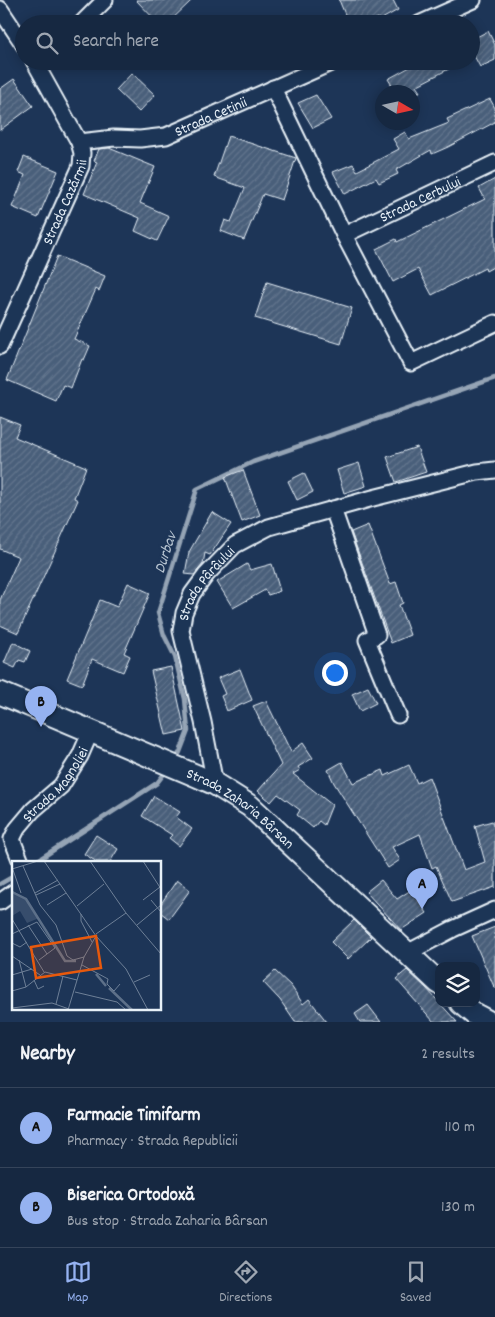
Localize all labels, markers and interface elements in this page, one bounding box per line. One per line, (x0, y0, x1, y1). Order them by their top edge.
search box (15, 15, 480, 70)
icon: search (33, 29, 61, 57)
text: Search here (73, 29, 159, 56)
north arrow (375, 85, 420, 130)
street label: Strada Cetinii (172, 92, 251, 144)
street label: Strada Cazărmii (38, 159, 94, 249)
street label: Strada Cerbului (376, 172, 465, 229)
water label: Durbav (149, 527, 185, 576)
street label: Strada Pârâului (174, 542, 241, 623)
your location (322, 660, 348, 686)
pin: B (25, 686, 57, 727)
street label: Strada Magnoliei (18, 744, 96, 828)
street label: Strada Zaharia Bârsan (182, 764, 298, 855)
inset map (12, 861, 161, 1009)
pin: A (406, 868, 438, 909)
map controls (435, 962, 480, 1007)
button: layers (435, 962, 480, 1007)
text: Nearby (20, 1040, 75, 1070)
text: 2 results (421, 1043, 475, 1066)
text: Farmacie Timifarm (67, 1103, 201, 1130)
text: A (32, 1116, 40, 1139)
text: 110 m (445, 1116, 475, 1139)
text: Pharmacy · Strada Republicii (67, 1130, 238, 1153)
text: Biserica Ortodoxă (67, 1183, 195, 1210)
text: B (32, 1196, 40, 1219)
text: 130 m (441, 1196, 475, 1219)
text: Bus stop · Strada Zaharia Bârsan (67, 1210, 268, 1233)
tab: Map (64, 1258, 92, 1308)
tab: Directions (219, 1258, 272, 1308)
tab: Saved (400, 1258, 431, 1308)

